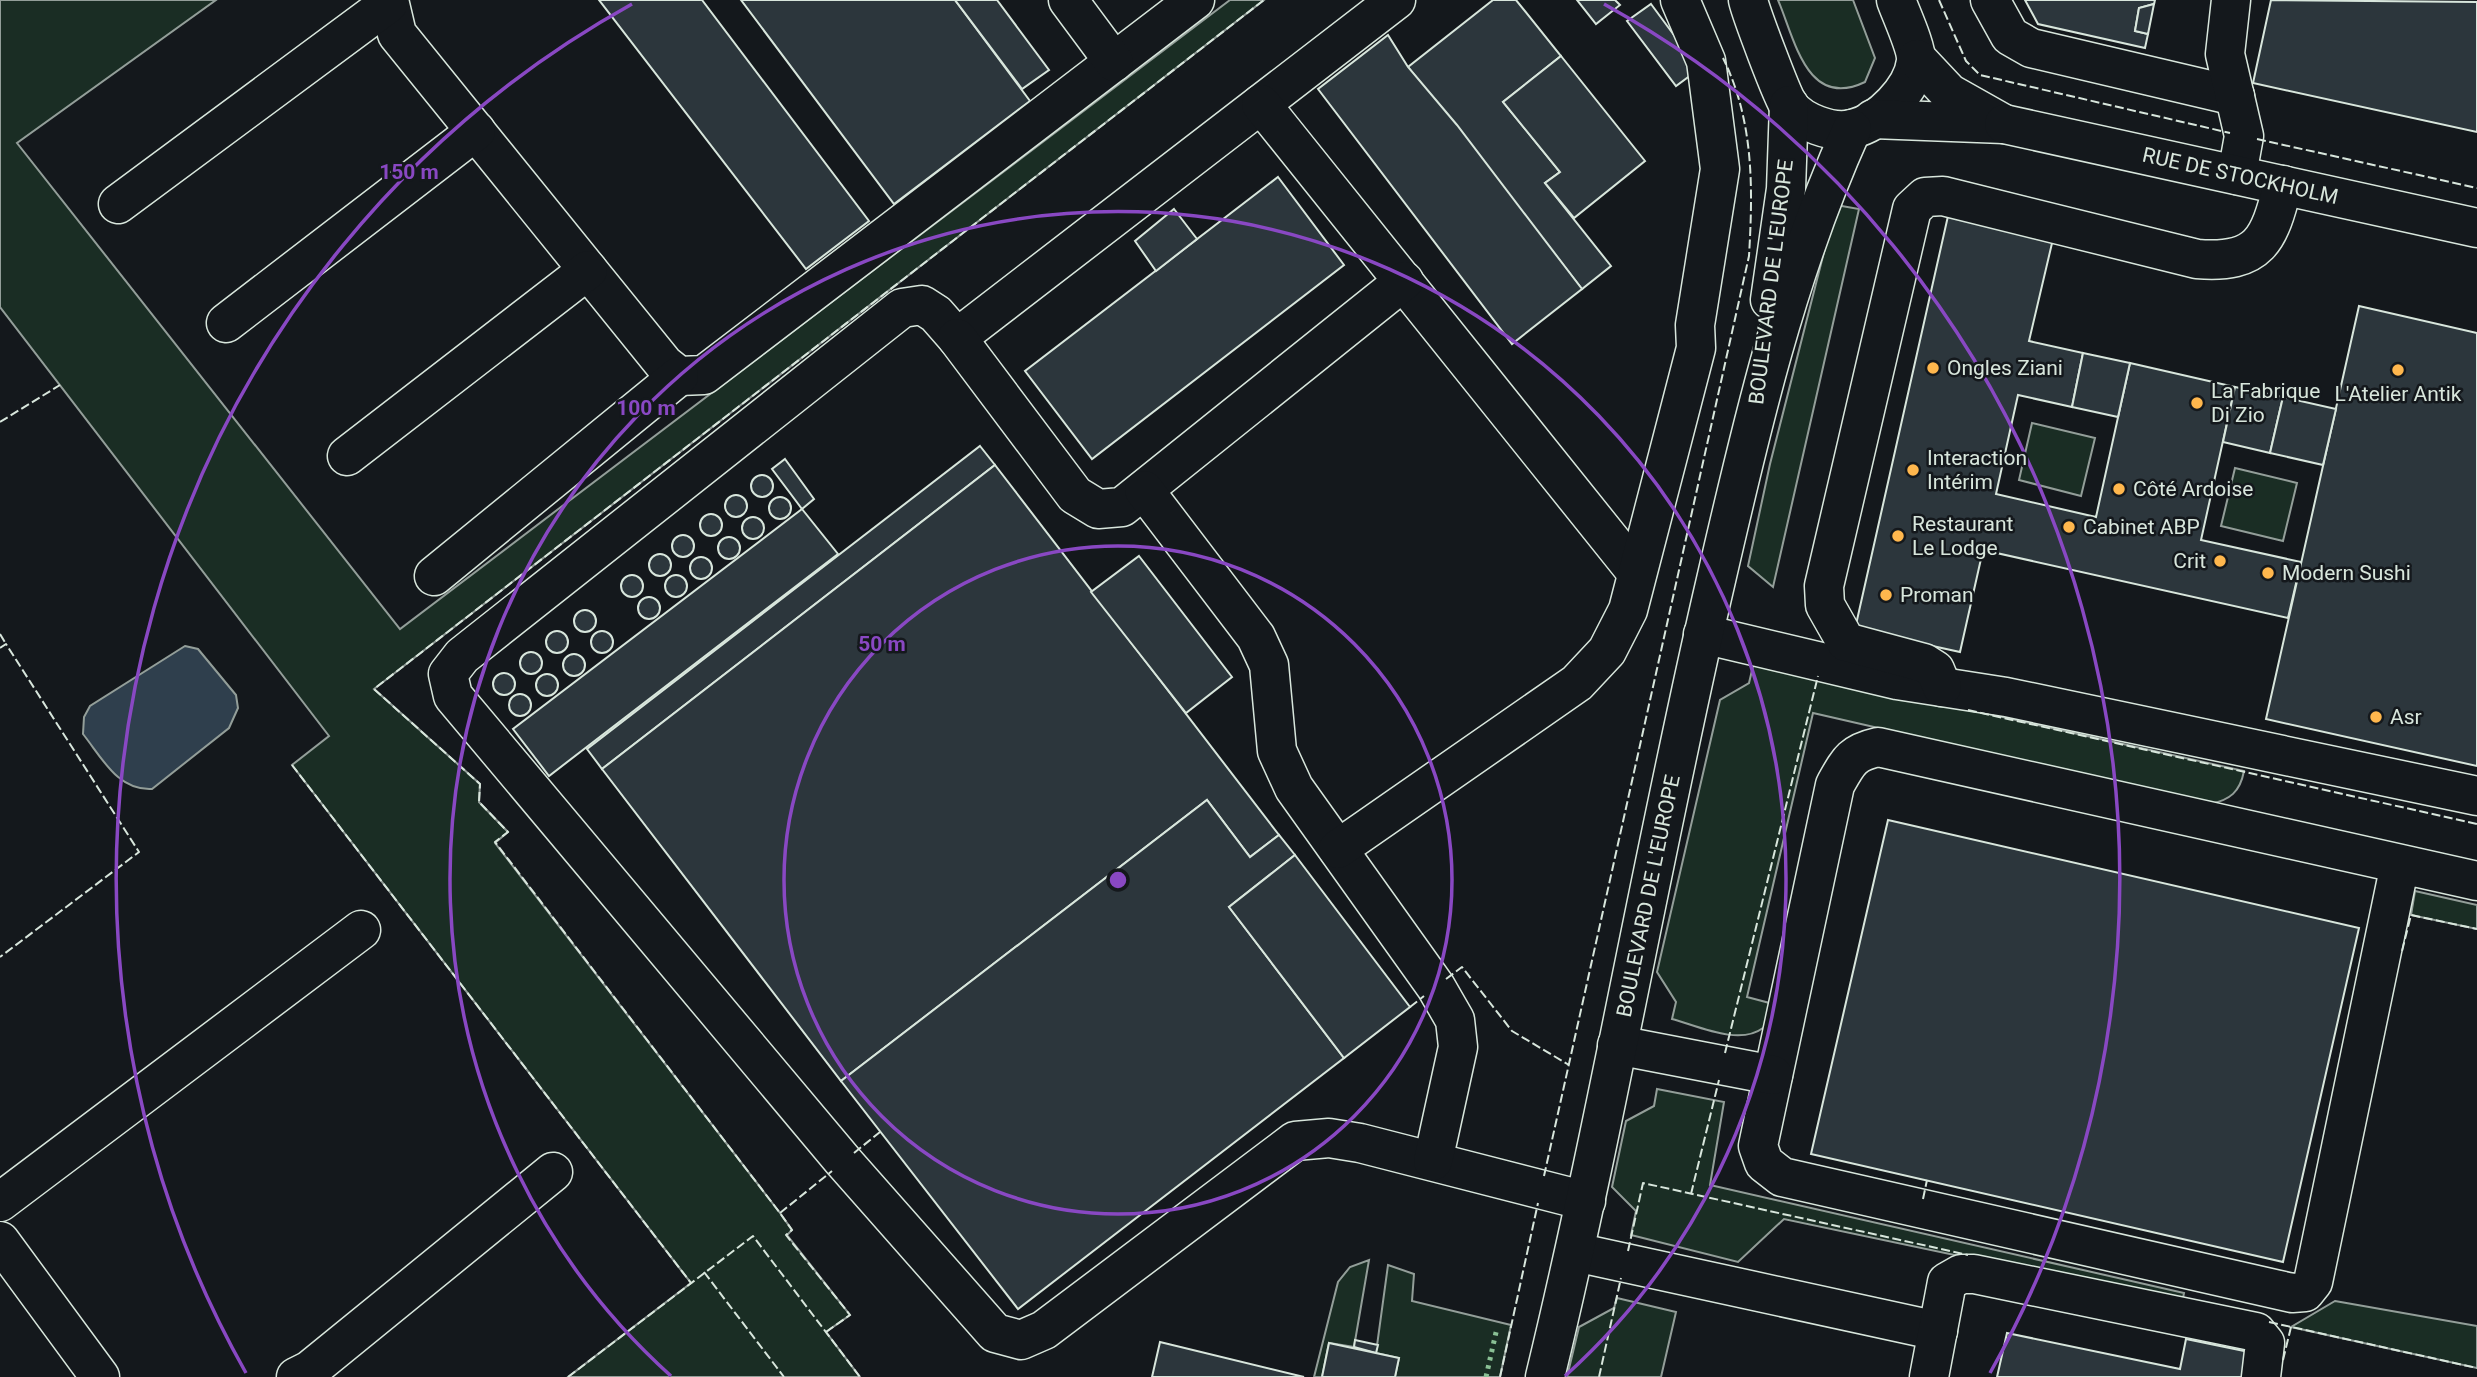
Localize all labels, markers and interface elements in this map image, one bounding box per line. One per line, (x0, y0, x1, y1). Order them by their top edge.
street label: RUE DE STOCKHOLM (2140, 143, 2340, 209)
street label: BOULEVARD DE L'EUROPE (1744, 158, 1798, 406)
text: 150 m (379, 160, 439, 184)
place label: Ongles Ziani (1947, 356, 2063, 380)
marker: Ongles Ziani (1925, 360, 1941, 376)
marker: L'Atelier Antik (2390, 362, 2406, 378)
place label: La Fabrique Di Zio (2211, 379, 2320, 427)
place label: L'Atelier Antik (2335, 382, 2462, 406)
marker: La Fabrique Di Zio (2189, 395, 2205, 411)
text: 100 m (616, 396, 676, 420)
place label: Interaction Intérim (1927, 446, 2027, 494)
marker: Interaction Intérim (1905, 462, 1921, 478)
place label: Côté Ardoise (2133, 477, 2253, 501)
marker: Côté Ardoise (2111, 481, 2127, 497)
place label: Restaurant Le Lodge (1912, 512, 2014, 560)
place label: Cabinet ABP (2083, 515, 2200, 539)
marker: Cabinet ABP (2061, 519, 2077, 535)
marker: Restaurant Le Lodge (1890, 528, 1906, 544)
place label: Crit (2173, 549, 2206, 573)
marker: Crit (2212, 553, 2228, 569)
place label: Modern Sushi (2282, 561, 2411, 585)
marker: Modern Sushi (2260, 565, 2276, 581)
place label: Proman (1900, 583, 1974, 607)
marker: Proman (1878, 587, 1894, 603)
text: 50 m (858, 632, 906, 656)
place label: Asr (2390, 705, 2422, 729)
marker: Asr (2368, 709, 2384, 725)
street label: BOULEVARD DE L'EUROPE (1612, 773, 1685, 1019)
centre of rings (1106, 868, 1130, 892)

